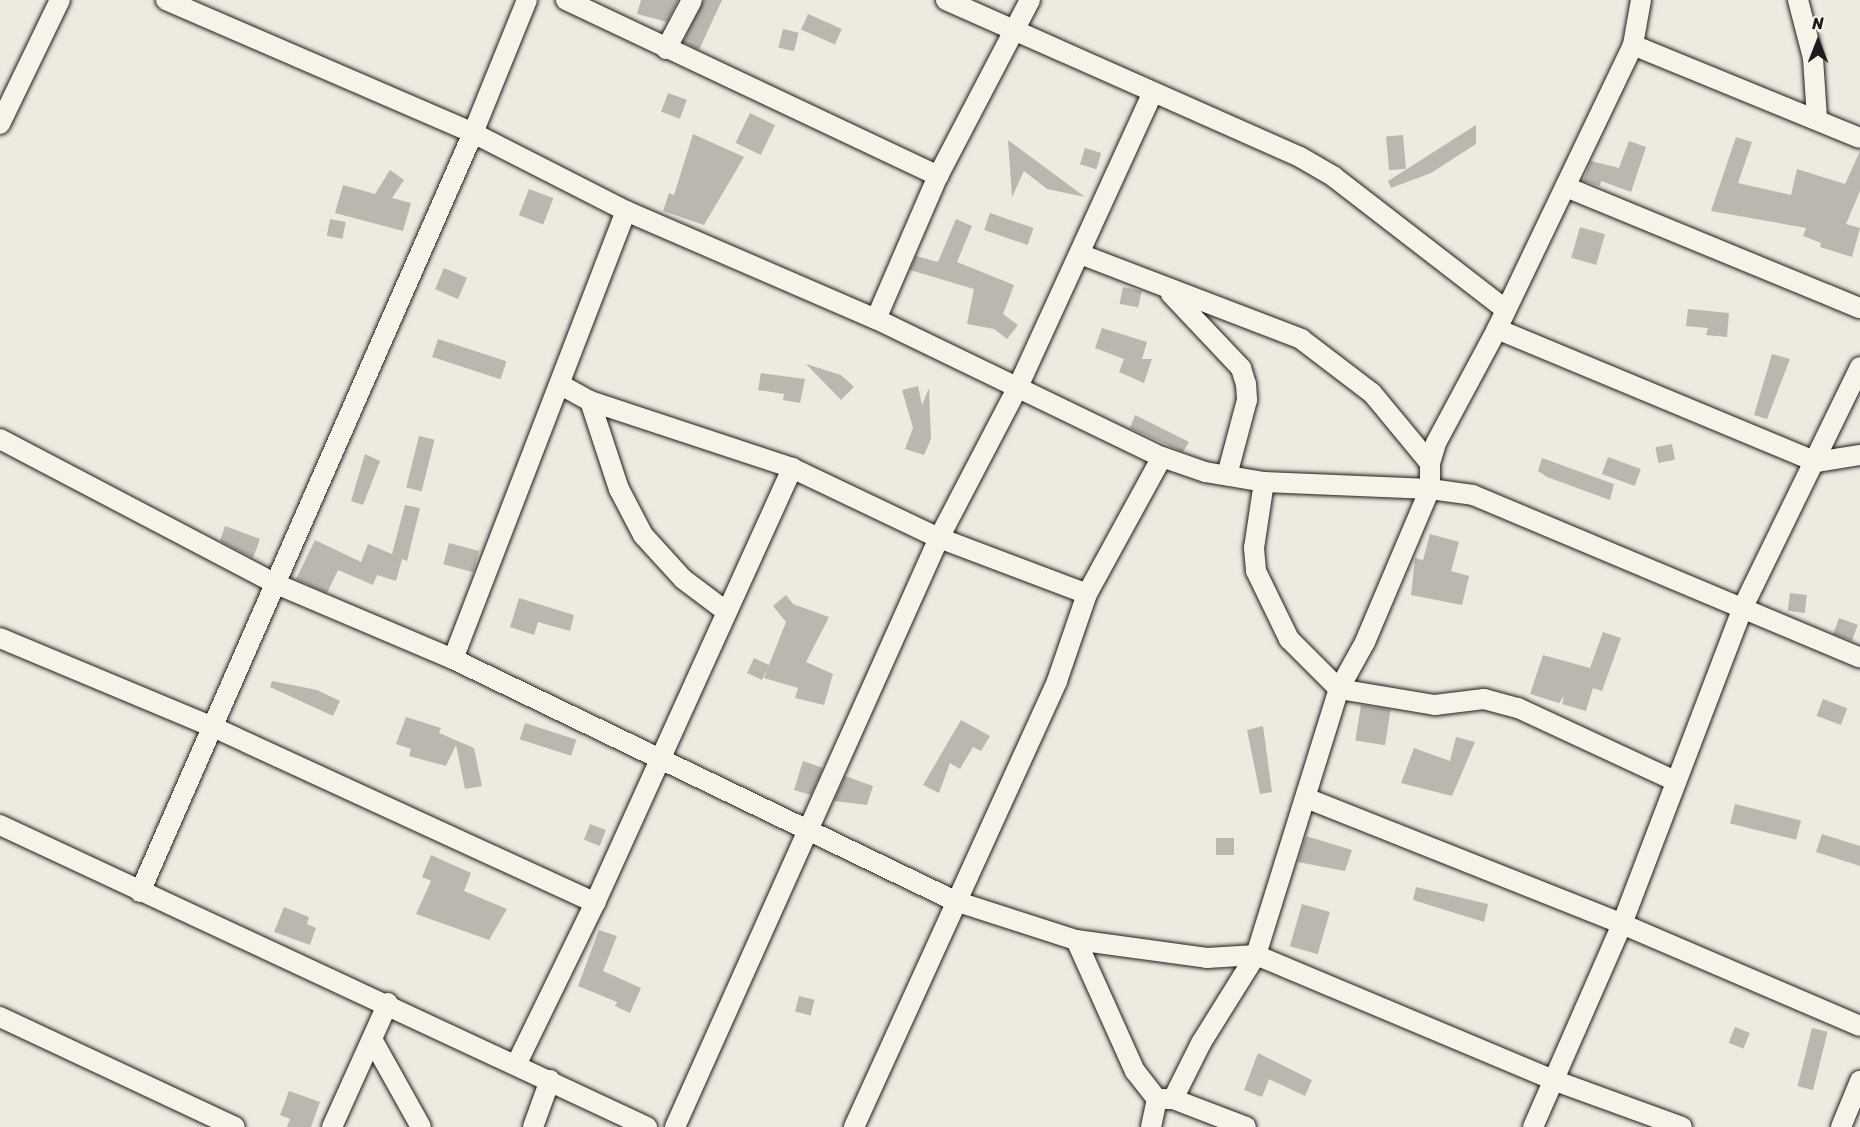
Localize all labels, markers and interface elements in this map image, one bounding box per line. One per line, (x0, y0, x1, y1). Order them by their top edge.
text: N (1812, 9, 1824, 38)
north arrow (1788, 12, 1848, 72)

